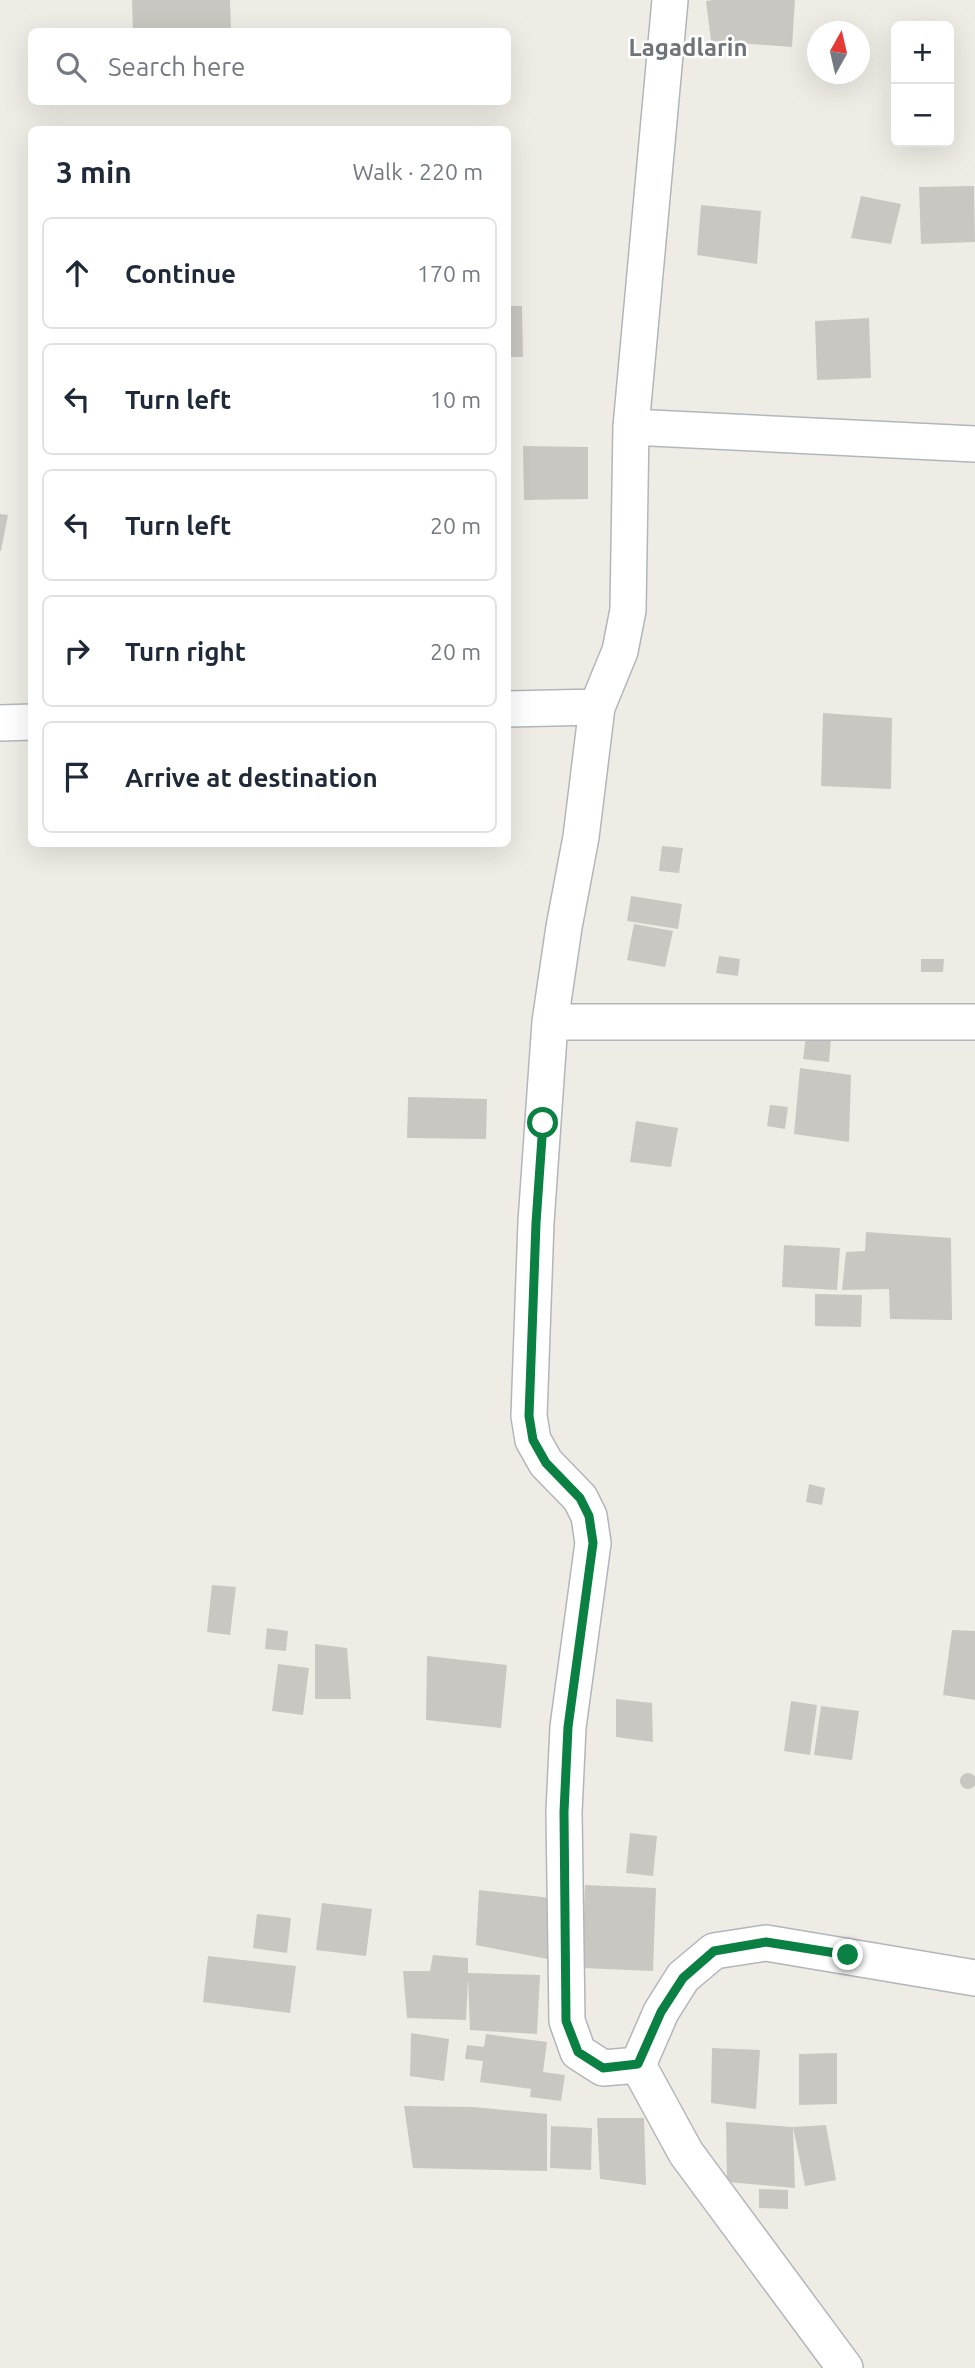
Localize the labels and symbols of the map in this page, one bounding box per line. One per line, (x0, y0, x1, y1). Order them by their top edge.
north arrow (807, 21, 870, 84)
district label: Lagadlarin (628, 34, 748, 61)
route start (527, 1107, 558, 1138)
route end (832, 1939, 863, 1970)

